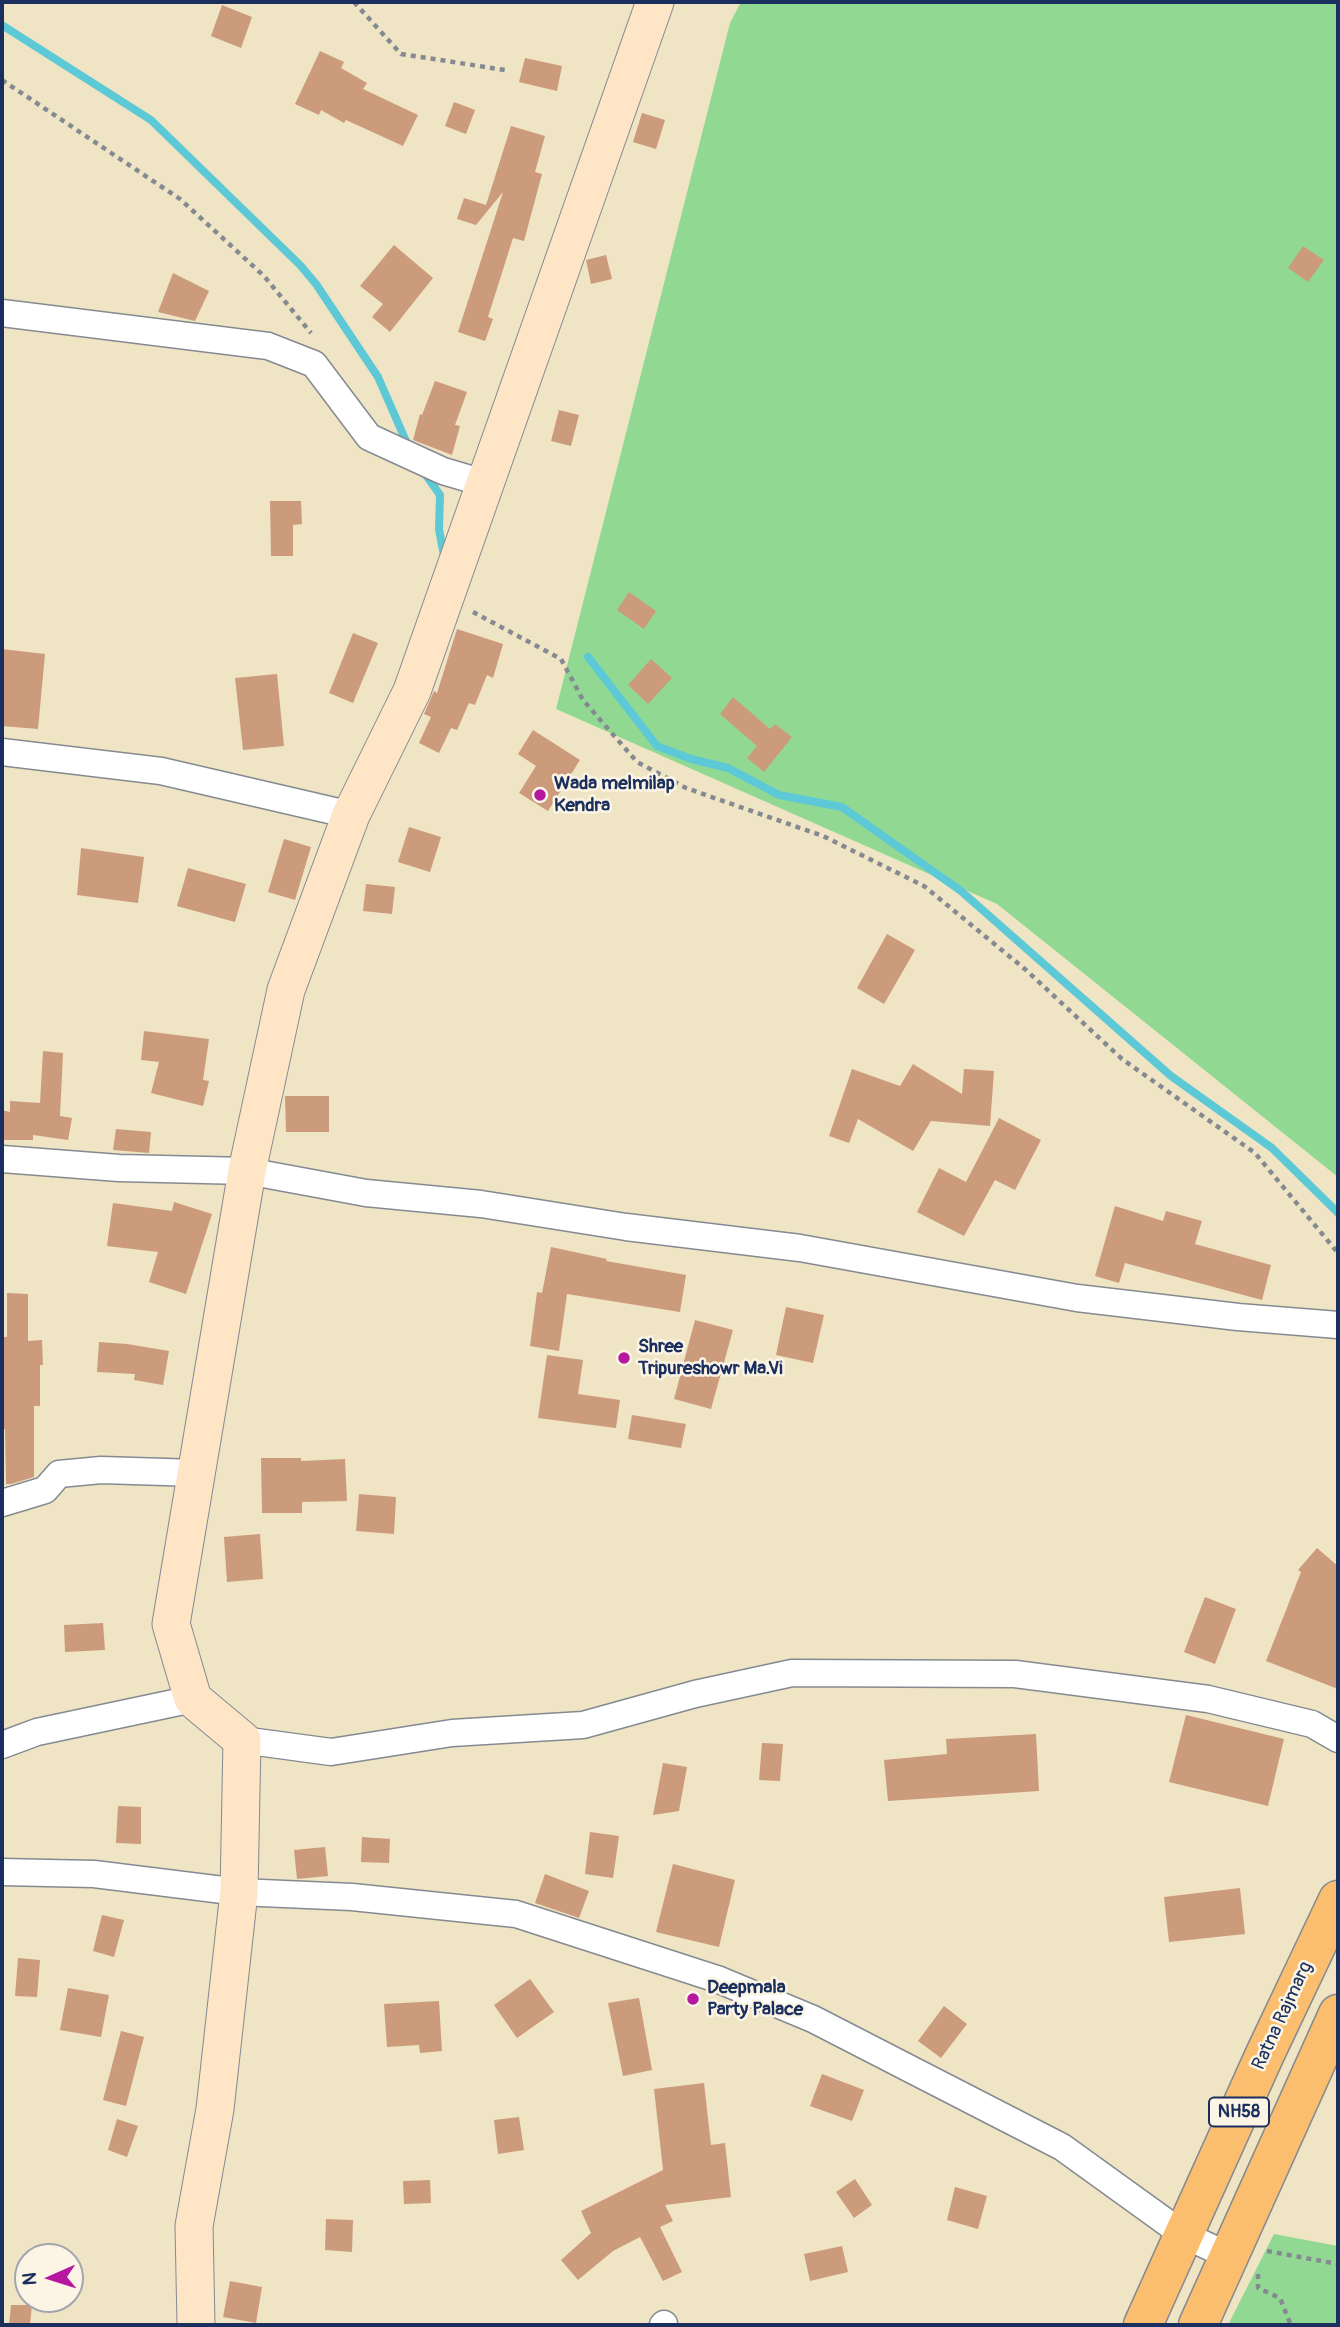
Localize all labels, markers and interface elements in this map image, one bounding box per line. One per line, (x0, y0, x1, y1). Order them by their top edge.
place label: Wada melmilap Kendra (554, 773, 675, 817)
marker: Wada melmilap Kendra (532, 787, 548, 803)
place label: Shree Tripureshowr Ma.Vi (638, 1336, 783, 1380)
marker: Shree Tripureshowr Ma.Vi (616, 1350, 632, 1366)
street label: Ratna Rajmarg (1248, 1958, 1318, 2074)
place label: Deepmala Party Palace (707, 1977, 803, 2021)
marker: Deepmala Party Palace (685, 1991, 701, 2007)
road number: NH58 (1209, 2098, 1269, 2126)
north arrow (14, 2243, 84, 2313)
text: N (18, 2272, 42, 2286)

